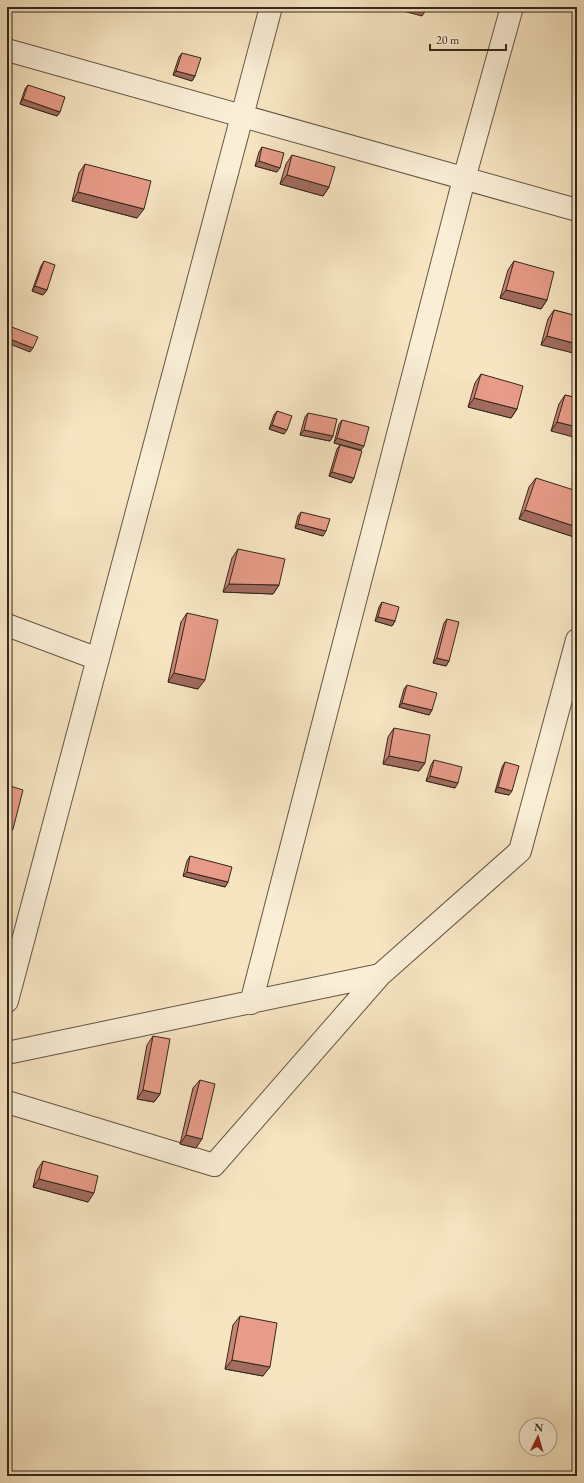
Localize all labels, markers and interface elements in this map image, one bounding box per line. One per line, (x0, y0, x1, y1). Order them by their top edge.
scale bar (430, 26, 506, 52)
text: 20 m (436, 32, 460, 48)
north arrow (518, 1417, 558, 1457)
text: N (534, 1420, 544, 1434)

